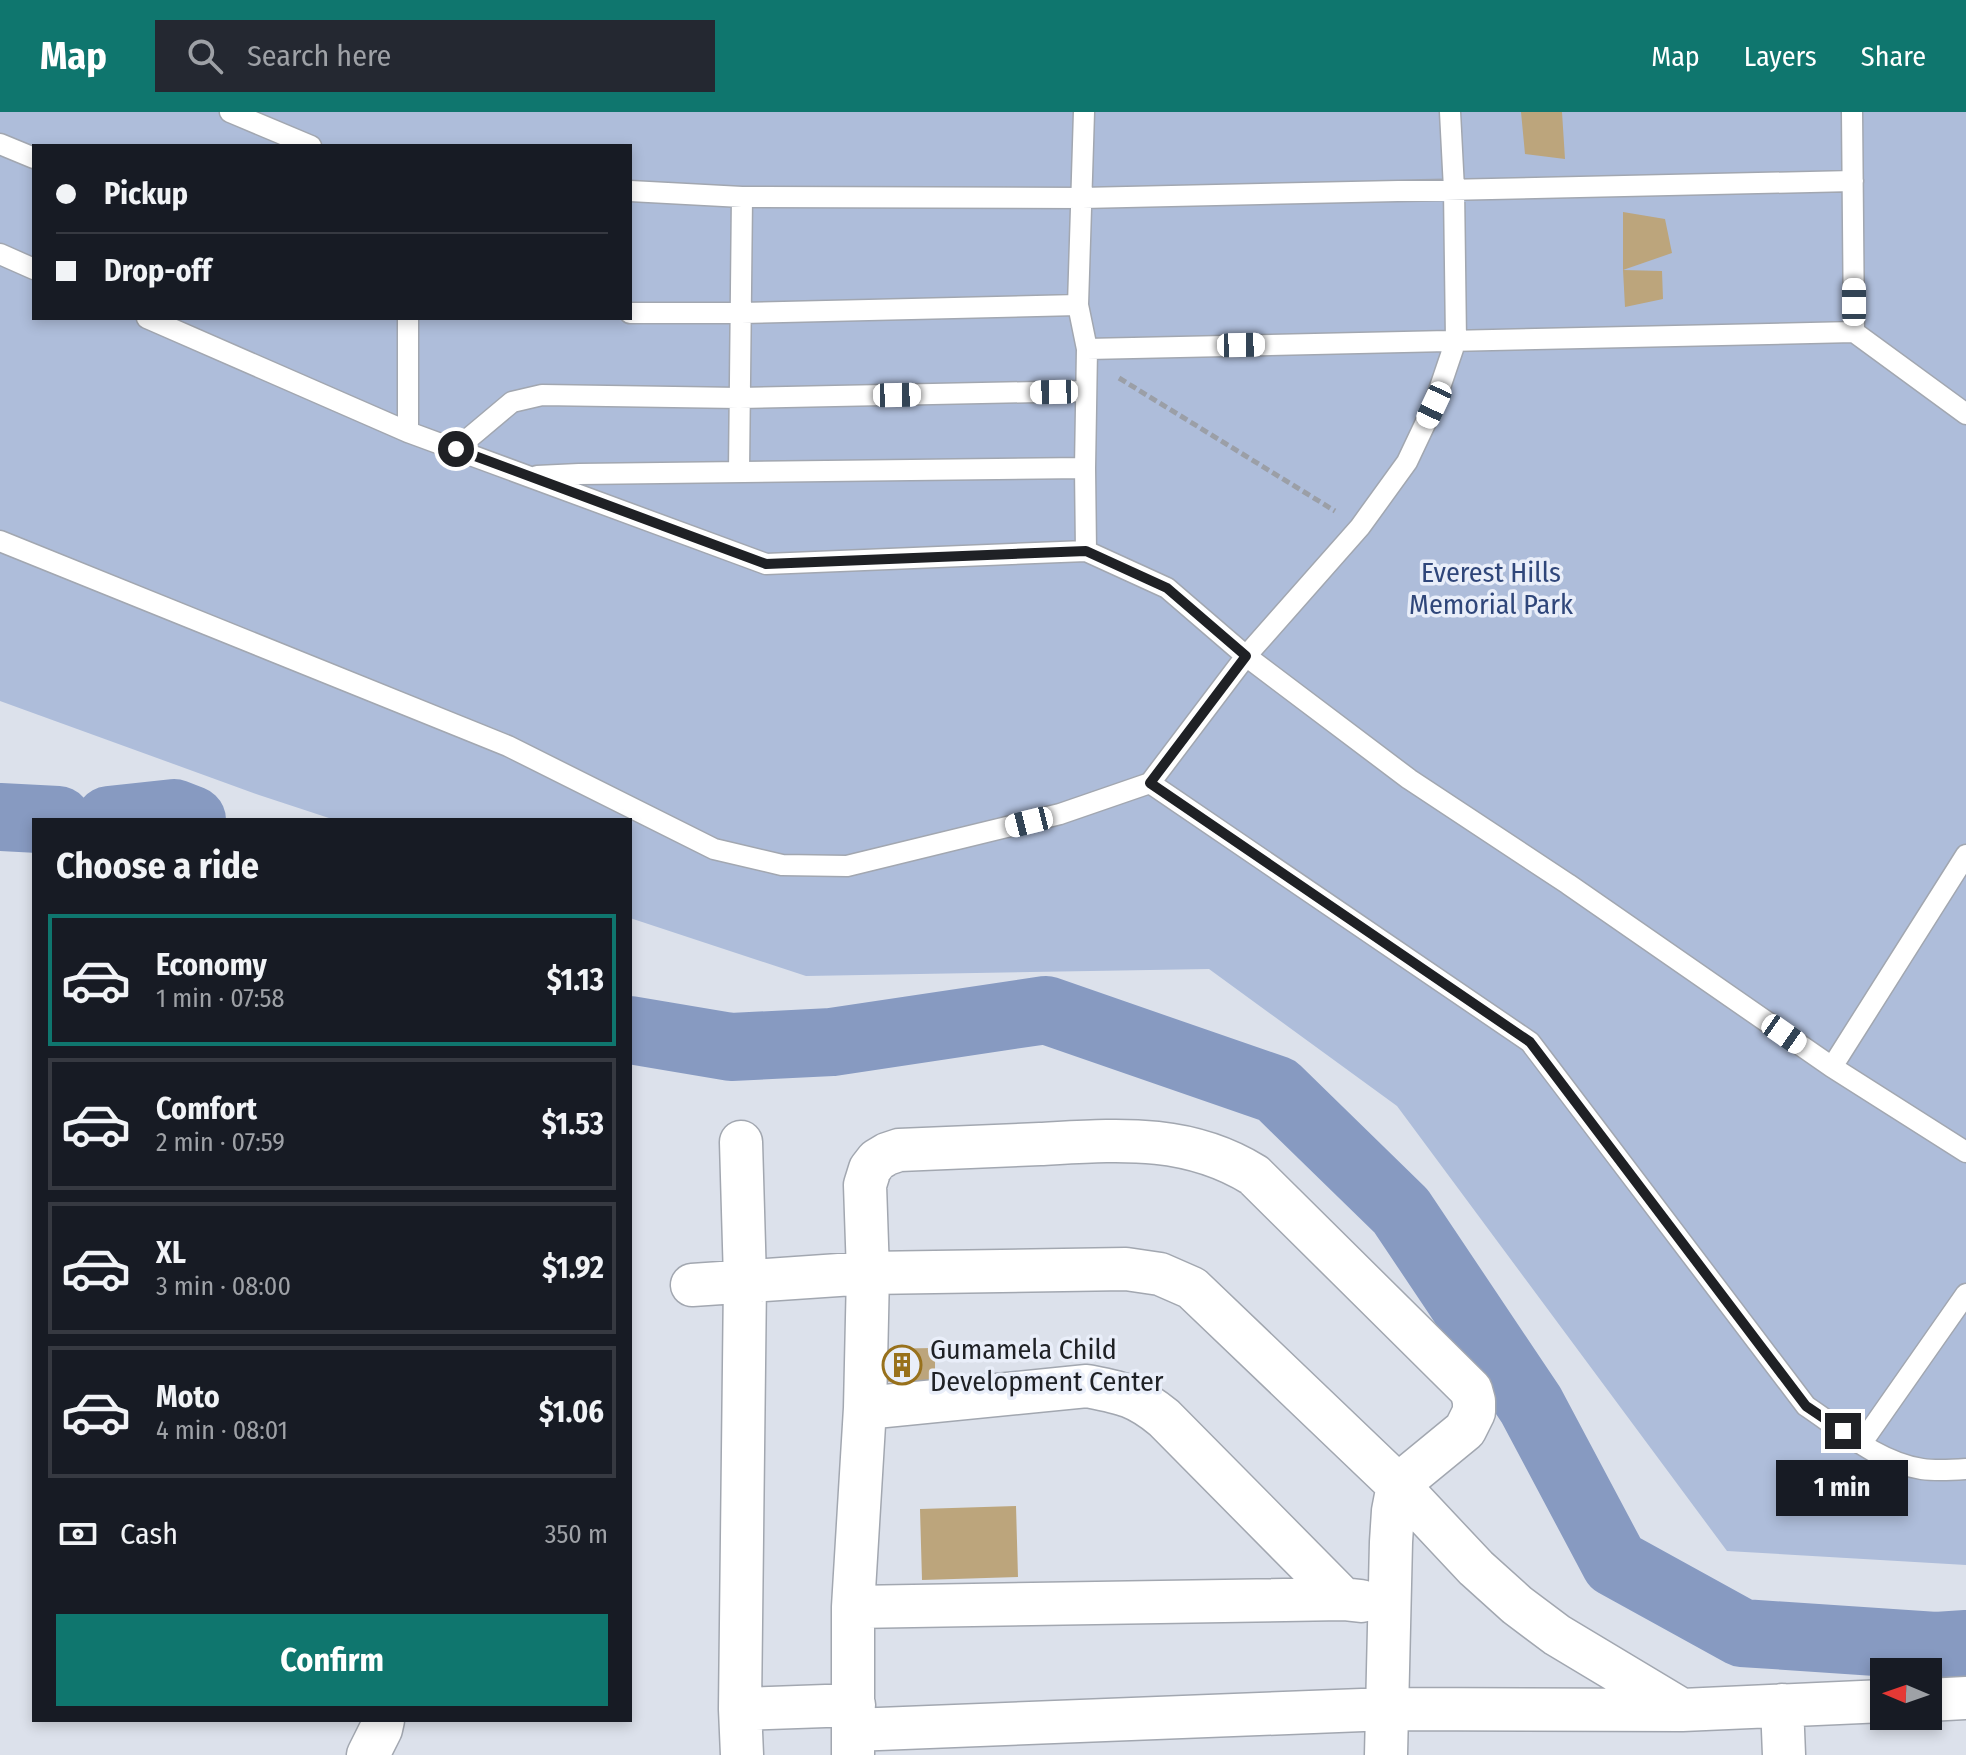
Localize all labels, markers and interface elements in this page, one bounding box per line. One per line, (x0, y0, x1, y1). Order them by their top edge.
search box (155, 20, 715, 92)
text: Map (40, 33, 107, 79)
icon: search (183, 34, 227, 78)
text: Search here (247, 38, 391, 74)
text: Map (1651, 40, 1700, 73)
text: Layers (1744, 40, 1817, 73)
text: Share (1861, 40, 1926, 73)
text: Pickup (104, 176, 188, 212)
text: Drop-off (104, 253, 211, 289)
car (1842, 278, 1866, 326)
car (1217, 333, 1265, 357)
car (1413, 378, 1455, 432)
car (1030, 380, 1078, 404)
car (873, 383, 921, 407)
route start (438, 431, 474, 467)
park label: Everest Hills Memorial Park (1409, 556, 1574, 621)
car (1003, 805, 1055, 839)
text: Choose a ride (56, 844, 259, 888)
icon: car (60, 944, 132, 1016)
text: Economy (156, 947, 267, 983)
text: $1.13 (547, 962, 604, 998)
text: 1 min · 07:58 (156, 983, 284, 1014)
car (1757, 1010, 1811, 1058)
icon: car (60, 1088, 132, 1160)
text: Comfort (156, 1091, 257, 1127)
text: $1.53 (542, 1106, 604, 1142)
text: 2 min · 07:59 (156, 1127, 285, 1158)
icon: car (60, 1232, 132, 1304)
text: XL (156, 1235, 186, 1271)
text: $1.92 (542, 1250, 604, 1286)
text: 3 min · 08:00 (156, 1271, 291, 1302)
place label: Gumamela Child Development Center (930, 1333, 1164, 1398)
building icon: Gumamela Child Development Center (881, 1344, 923, 1386)
icon: car (60, 1376, 132, 1448)
text: Moto (156, 1379, 220, 1415)
text: $1.06 (539, 1394, 604, 1430)
route end (1825, 1413, 1861, 1449)
text: 4 min · 08:01 (156, 1415, 288, 1446)
callout: 1 min (1777, 1459, 1909, 1515)
text: 1 min (1814, 1472, 1870, 1503)
icon: cash (56, 1512, 100, 1556)
text: Cash (120, 1516, 178, 1552)
text: 350 m (545, 1519, 608, 1550)
button: Confirm (56, 1614, 608, 1706)
north arrow (1870, 1658, 1942, 1730)
map controls (1870, 1658, 1942, 1730)

